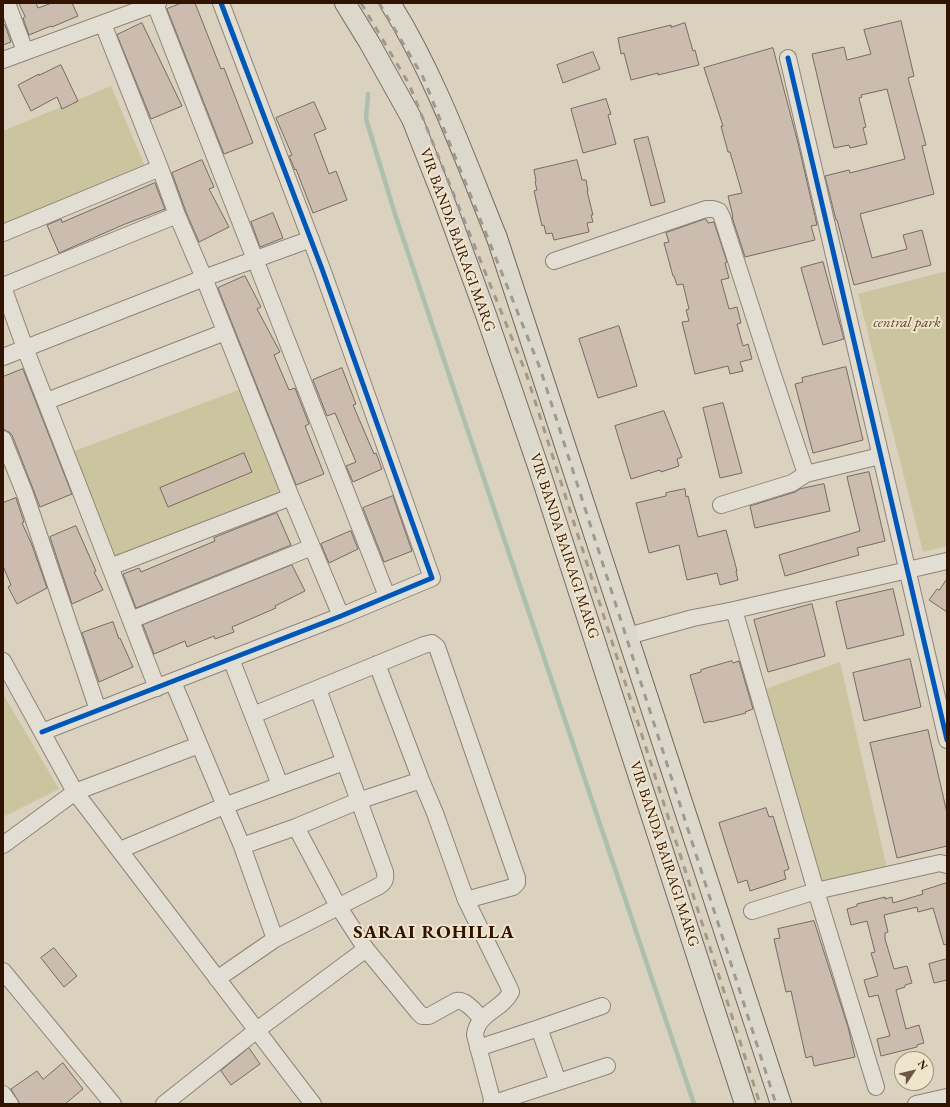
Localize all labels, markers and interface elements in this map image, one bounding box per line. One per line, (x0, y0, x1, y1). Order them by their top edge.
street label: VIR BANDA BAIRAGI MARG (415, 146, 499, 334)
park label: central park (873, 314, 941, 332)
street label: VIR BANDA BAIRAGI MARG (525, 451, 603, 641)
street label: VIR BANDA BAIRAGI MARG (625, 759, 703, 949)
district label: SARAI ROHILLA (353, 922, 515, 944)
north arrow (894, 1051, 934, 1091)
text: N (915, 1057, 931, 1072)

